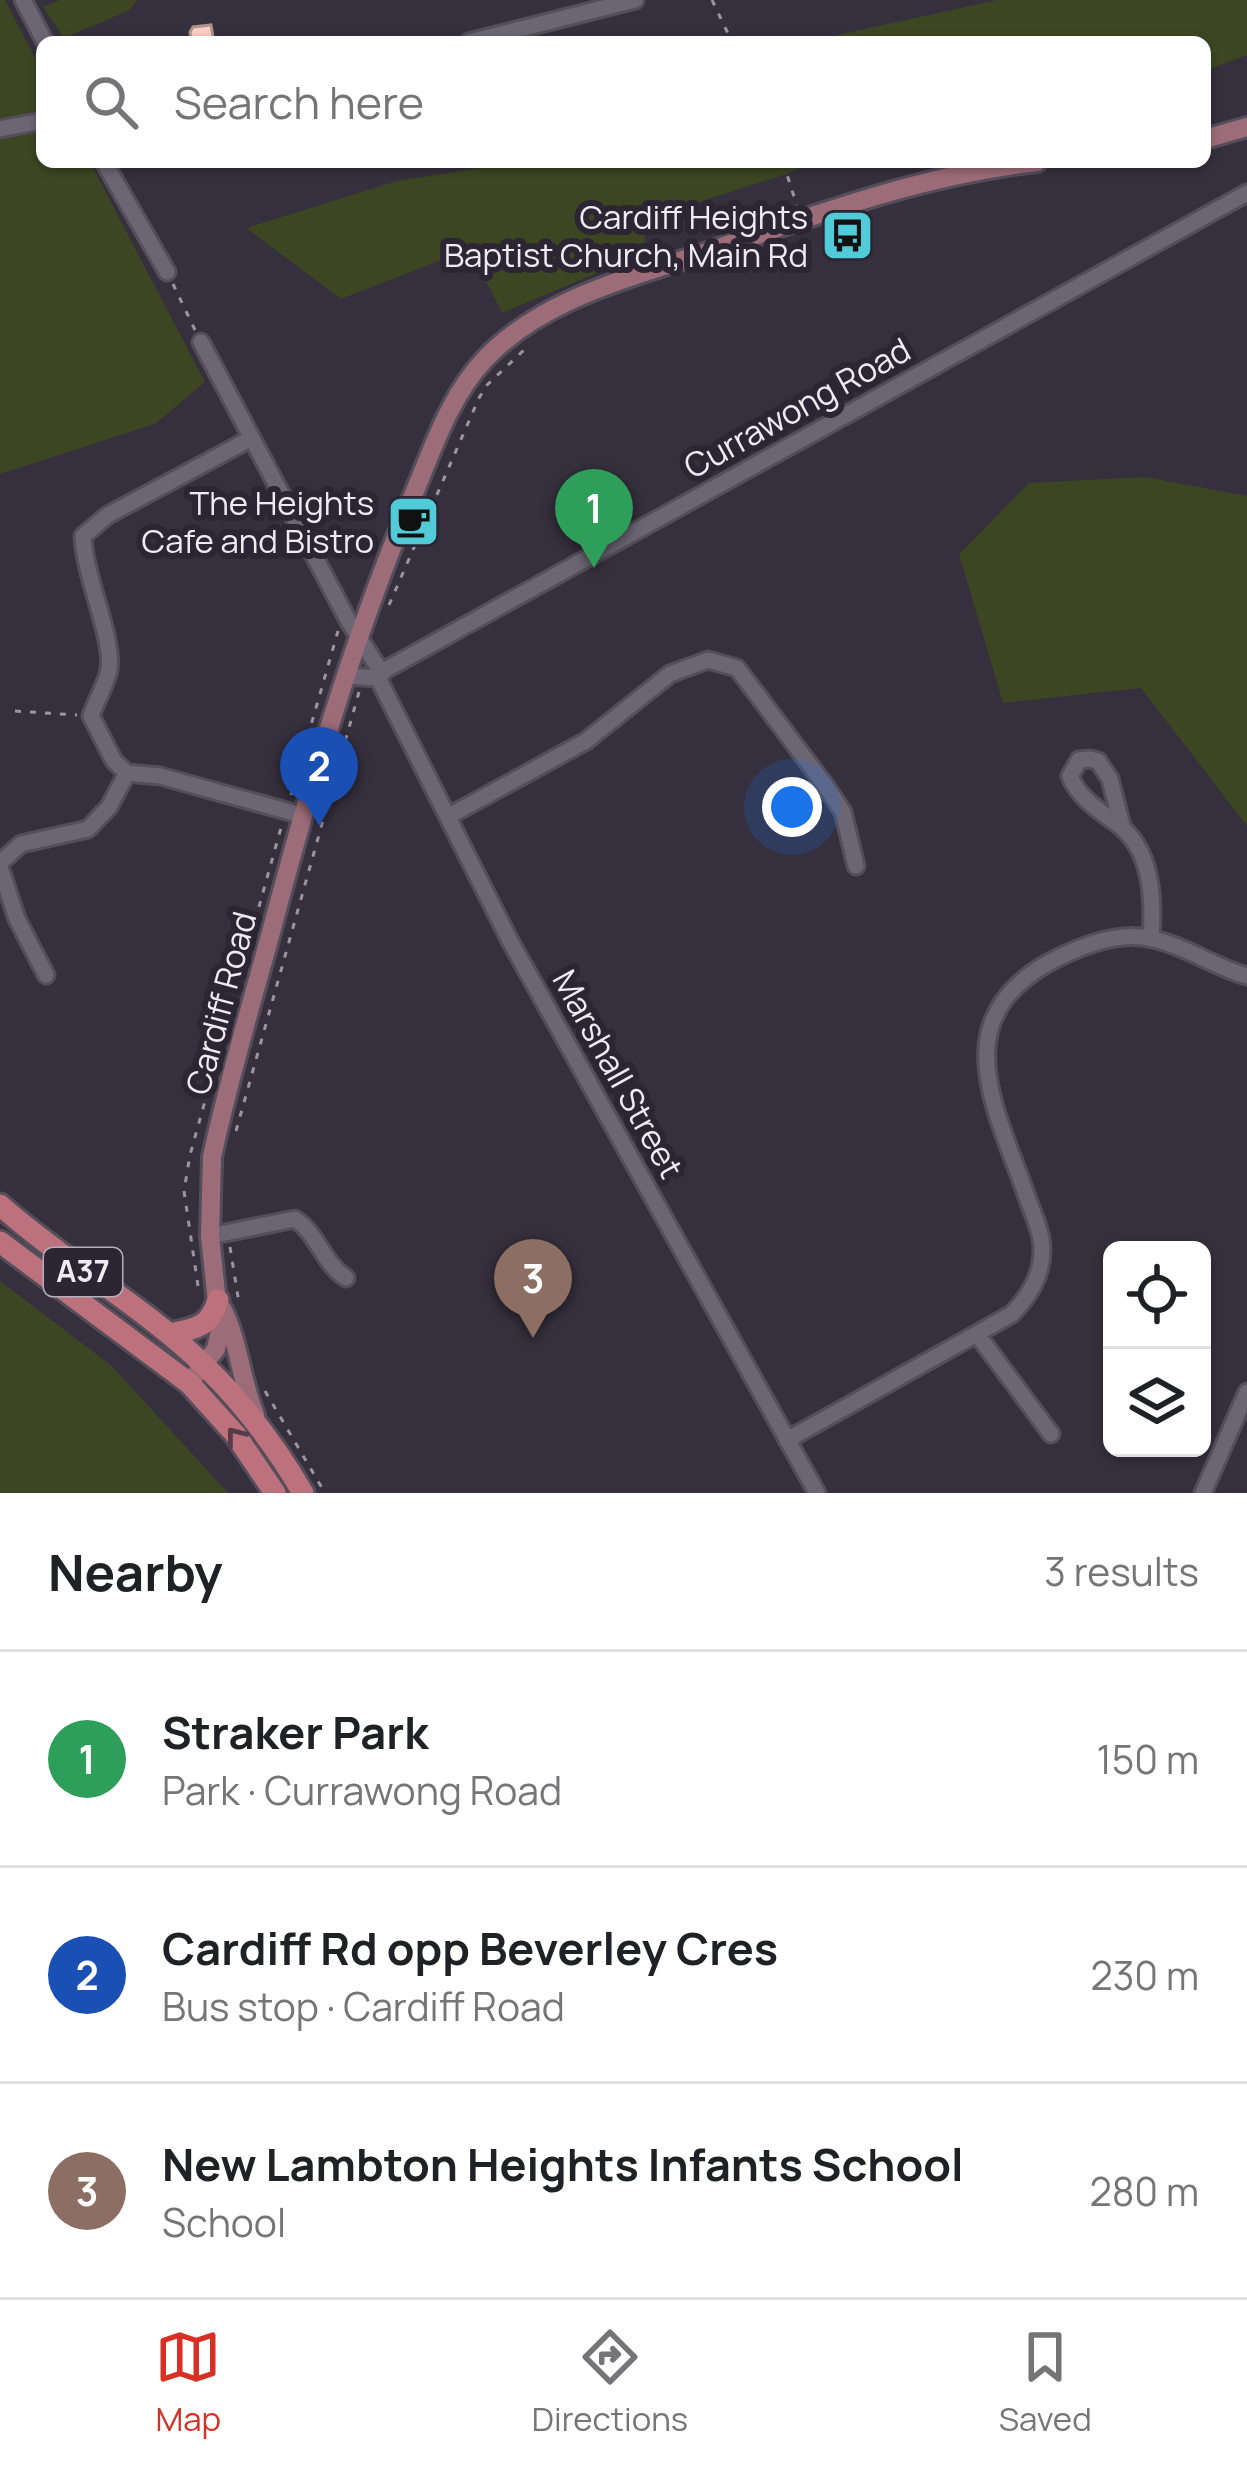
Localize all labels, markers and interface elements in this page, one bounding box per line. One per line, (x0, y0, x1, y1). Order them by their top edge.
search box (36, 36, 1211, 168)
icon: search (78, 69, 144, 135)
text: Search here (174, 71, 424, 133)
place label: Cardiff Heights Baptist Church, Main Rd (444, 194, 808, 277)
bus stop icon: Cardiff Heights Baptist Church, Main Rd (819, 208, 875, 264)
street label: Currawong Road (676, 327, 918, 488)
pin: 1 (555, 469, 633, 568)
place label: The Heights Cafe and Bistro (142, 480, 374, 563)
cafe icon: The Heights Cafe and Bistro (385, 494, 441, 550)
pin: 2 (280, 727, 358, 826)
your location (762, 777, 822, 837)
street label: Cardiff Road (175, 907, 267, 1099)
street label: Marshall Street (543, 962, 694, 1186)
pin: 3 (494, 1239, 572, 1338)
map controls (1103, 1241, 1211, 1457)
button: locate (1103, 1241, 1211, 1349)
road number: A37 (44, 1248, 122, 1296)
button: layers (1103, 1349, 1211, 1457)
one-way arrow (228, 1428, 249, 1450)
text: Nearby (48, 1537, 223, 1606)
text: 3 results (1044, 1544, 1199, 1598)
text: Straker Park (162, 1701, 428, 1763)
text: 1 (78, 1732, 96, 1786)
text: 150 m (1097, 1732, 1199, 1786)
text: Park · Currawong Road (162, 1763, 562, 1817)
text: Cardiff Rd opp Beverley Cres (162, 1917, 778, 1979)
text: 2 (75, 1948, 99, 2002)
text: 230 m (1091, 1948, 1199, 2002)
text: Bus stop · Cardiff Road (162, 1979, 565, 2033)
text: New Lambton Heights Infants School (162, 2133, 964, 2195)
text: 3 (76, 2164, 98, 2218)
text: 280 m (1089, 2164, 1199, 2218)
text: School (162, 2195, 286, 2249)
tab: Map (155, 2324, 221, 2441)
tab: Directions (532, 2324, 688, 2441)
tab: Saved (999, 2324, 1092, 2441)

